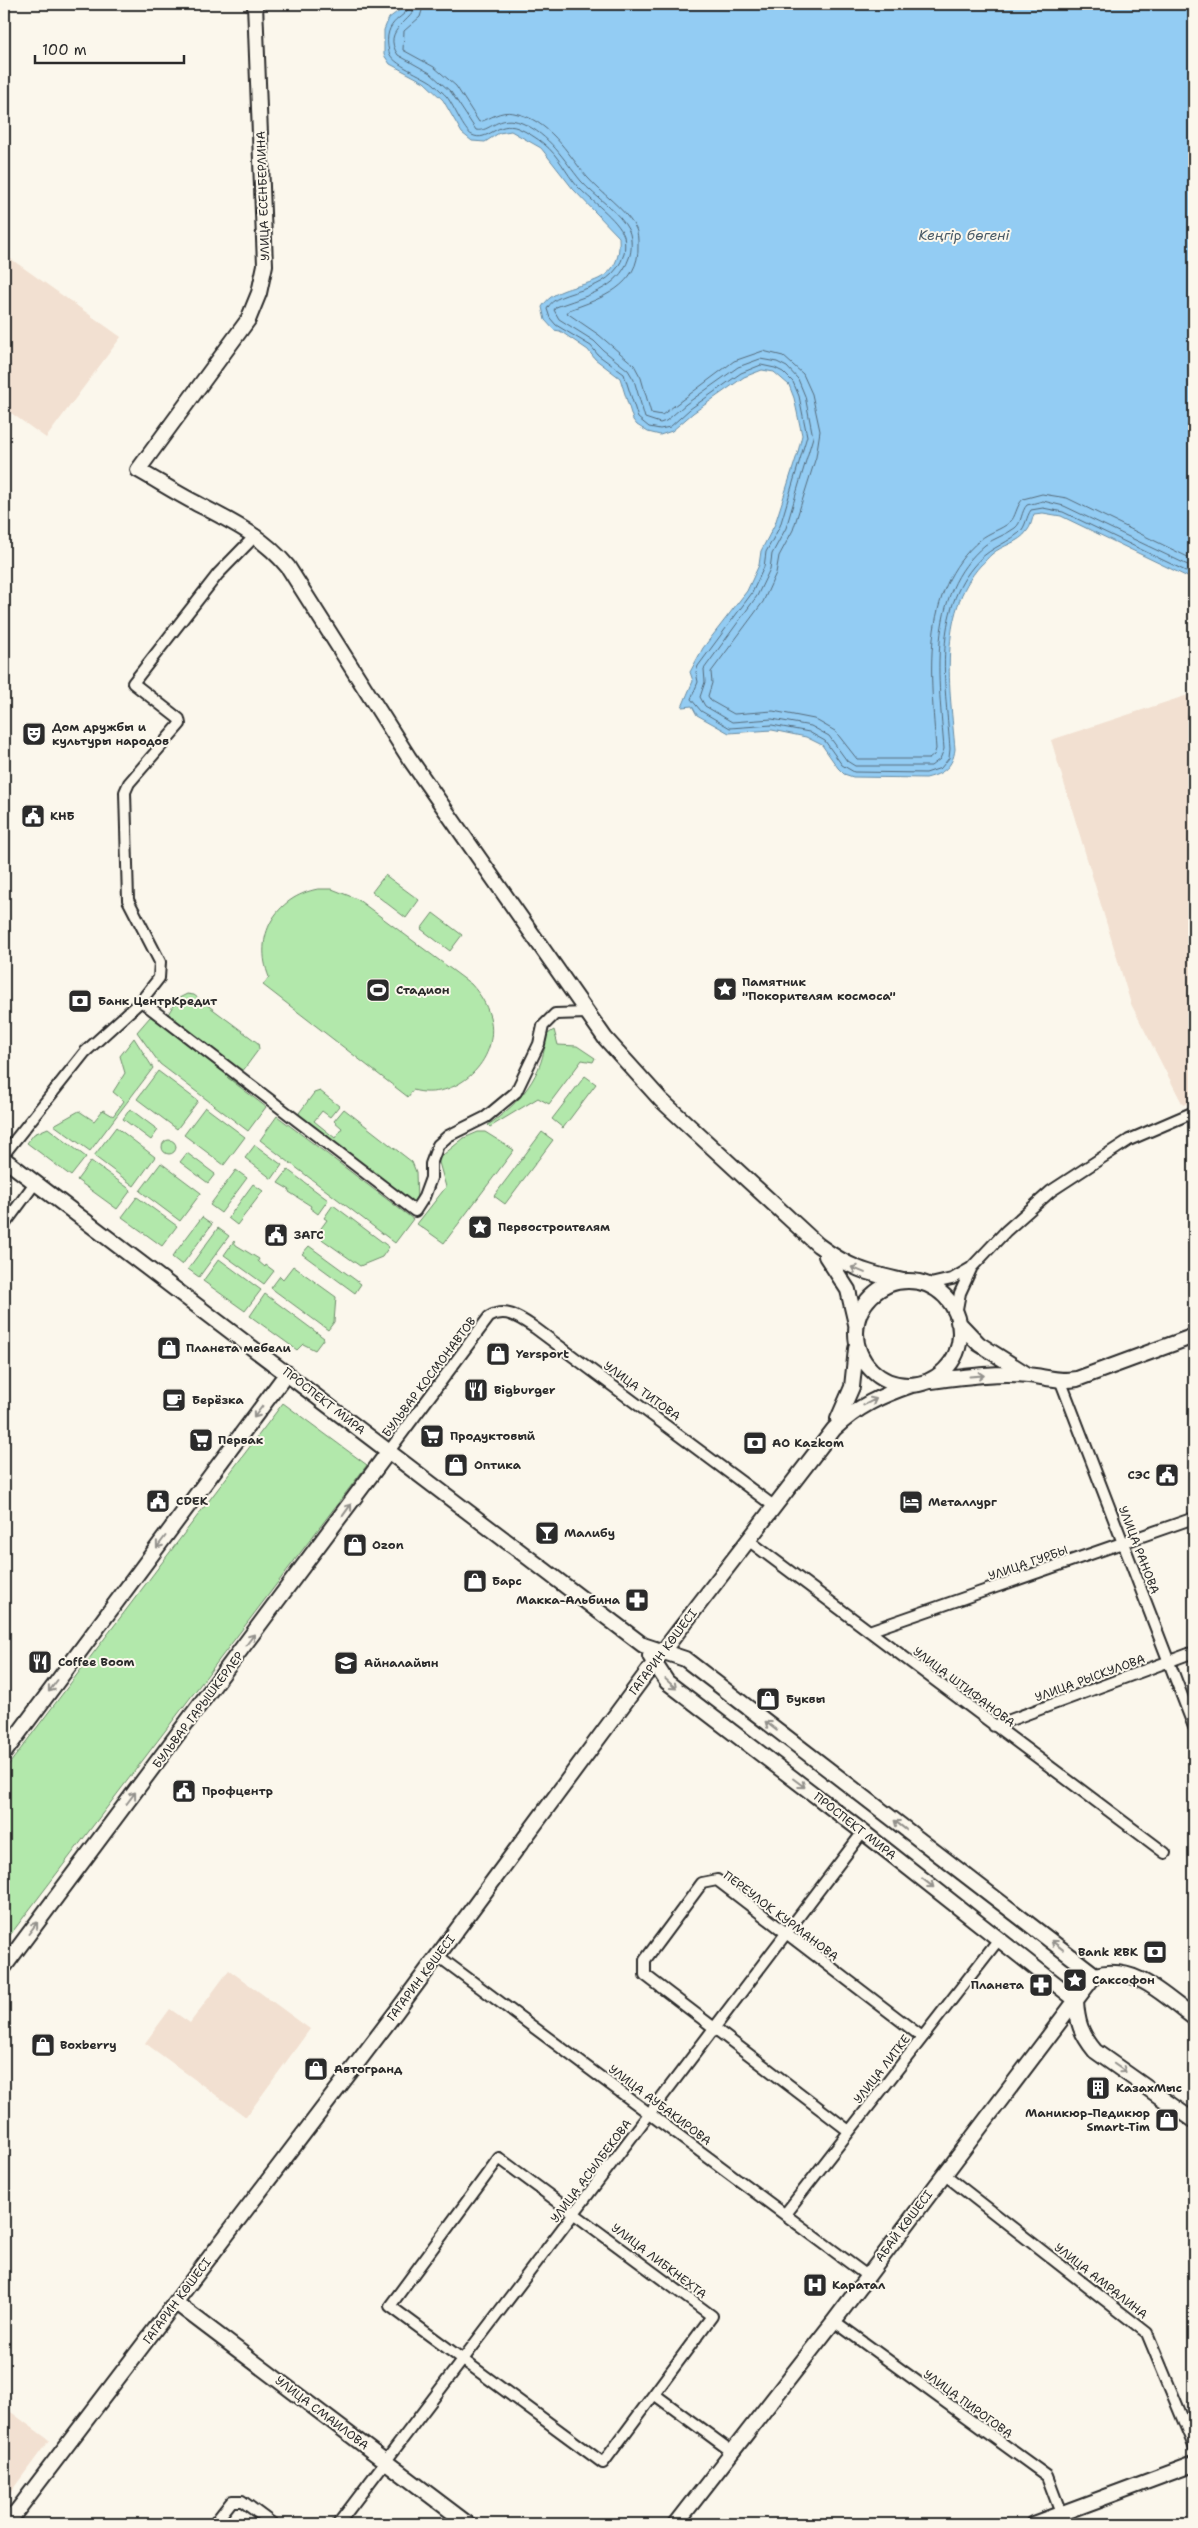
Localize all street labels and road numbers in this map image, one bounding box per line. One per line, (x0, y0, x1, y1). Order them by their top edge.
street label: УЛИЦА ЕСЕНБЕРЛИНА (253, 130, 273, 261)
street label: БУЛЬВАР КОСМОНАВТОВ (378, 1314, 480, 1440)
street label: УЛИЦА ТИТОВА (600, 1358, 684, 1424)
street label: ПРОСПЕКТ МИРА (279, 1364, 369, 1438)
street label: УЛИЦА РАНОВА (1115, 1504, 1163, 1597)
street label: УЛИЦА ГУРБЫ (986, 1542, 1070, 1584)
street label: ГАГАРИН КӨШЕСІ (625, 1605, 701, 1698)
street label: УЛИЦА ШТИФАНОВА (910, 1643, 1019, 1731)
street label: БУЛЬВАР ГАРЫШКЕРЛЕР (149, 1648, 247, 1772)
street label: УЛИЦА РЫСКУЛОВА (1033, 1651, 1148, 1705)
street label: ПРОСПЕКТ МИРА (810, 1789, 900, 1863)
street label: ПЕРЕУЛОК КУРМАНОВА (720, 1867, 842, 1965)
street label: ГАГАРИН КӨШЕСІ (383, 1931, 459, 2024)
street label: УЛИЦА ЛИТКЕ (850, 2031, 914, 2107)
street label: УЛИЦА АУБАКИРОВА (605, 2061, 715, 2149)
street label: УЛИЦА АСЫЛБЕКОВА (547, 2116, 635, 2226)
street label: АБАЙ КӨШЕСІ (872, 2187, 936, 2265)
street label: УЛИЦА ЛИБКНЕХТА (608, 2220, 710, 2302)
street label: УЛИЦА АМРАЛИНА (1051, 2240, 1151, 2323)
street label: ГАГАРИН КӨШЕСІ (139, 2254, 215, 2347)
street label: УЛИЦА ПИРОГОВА (920, 2366, 1016, 2442)
street label: УЛИЦА СМАИЛОВА (272, 2373, 372, 2454)

